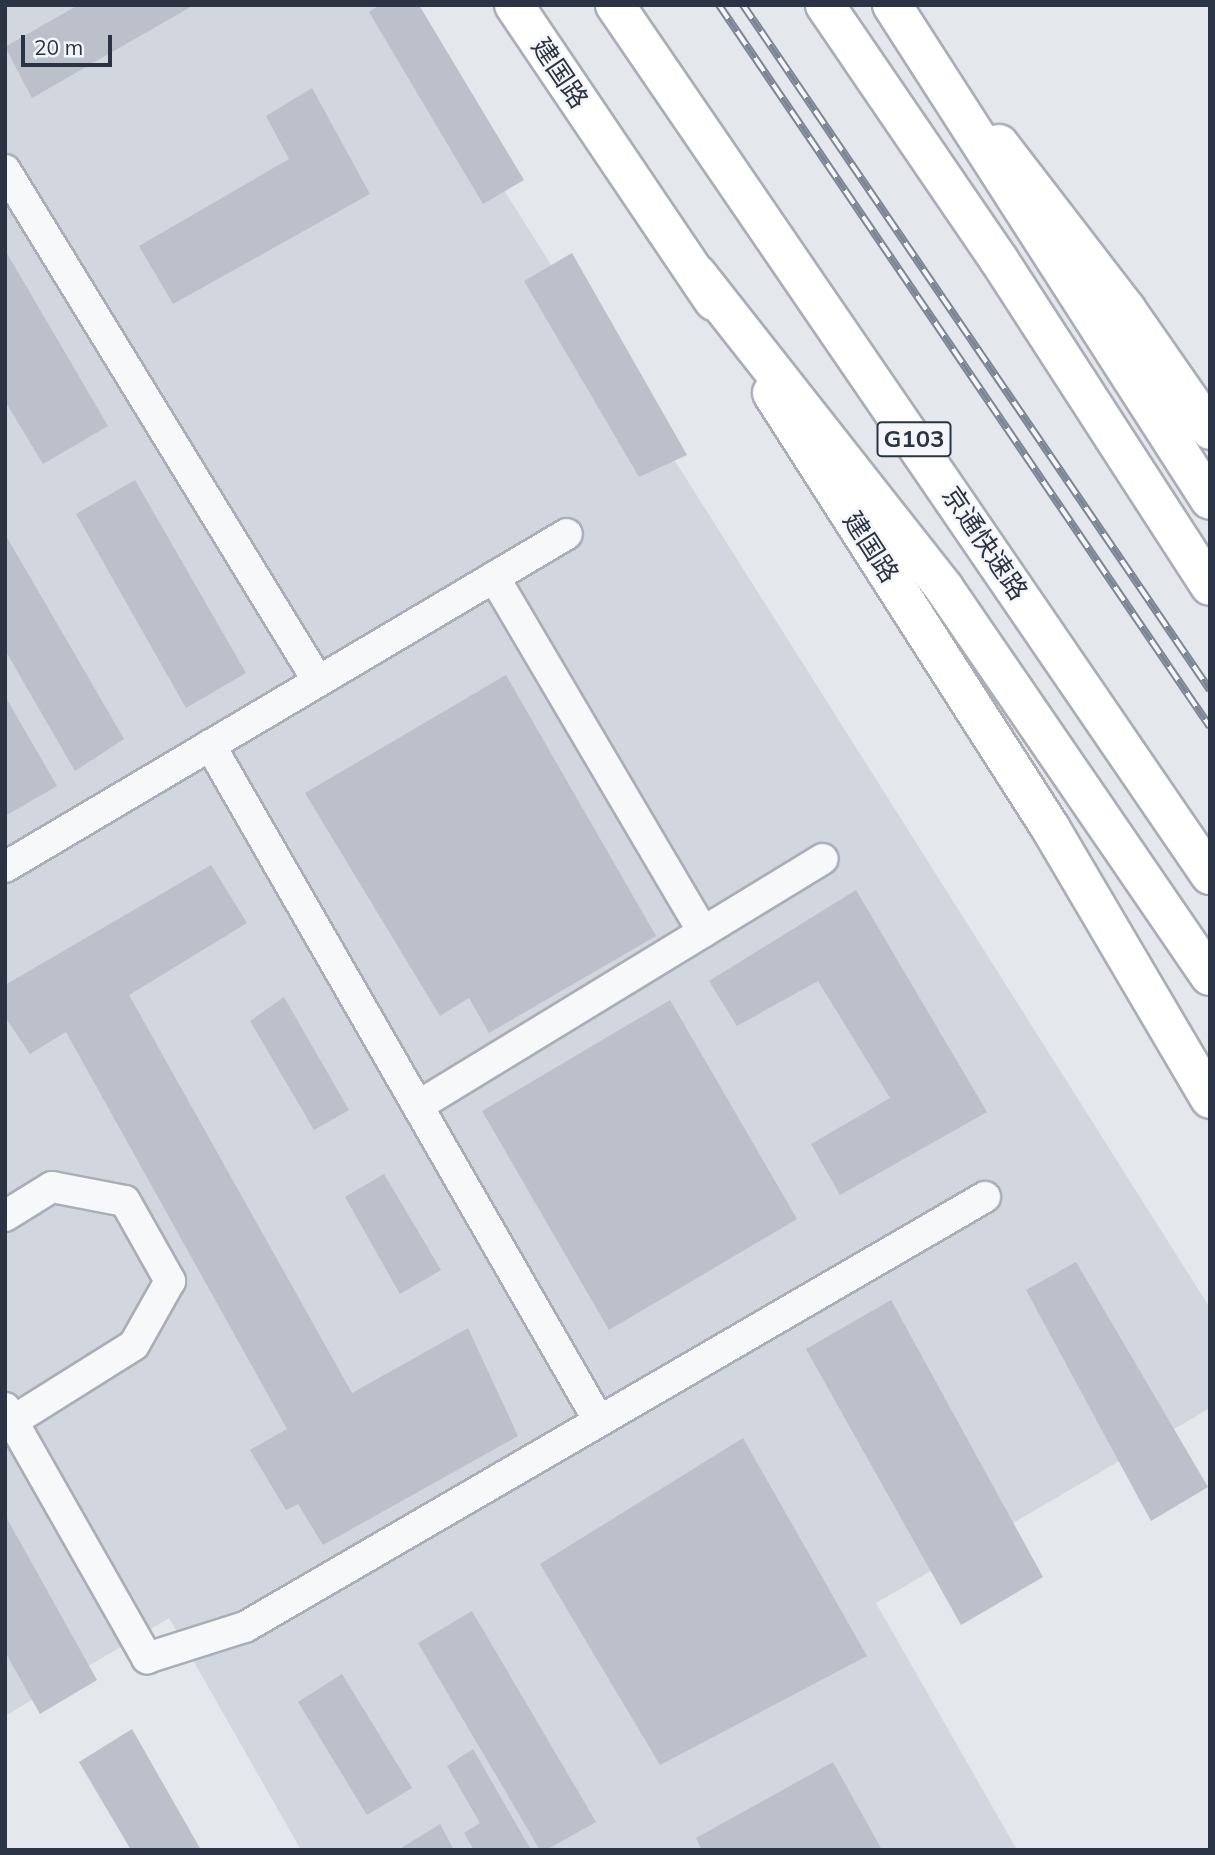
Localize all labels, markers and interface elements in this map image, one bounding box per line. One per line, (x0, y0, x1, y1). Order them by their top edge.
scale bar (24, 21, 116, 65)
street label: 建国路 (525, 32, 595, 114)
text: 20 m (34, 34, 83, 60)
road number: G103 (876, 418, 953, 460)
street label: 京通快速路 (936, 480, 1034, 606)
street label: 建国路 (837, 506, 905, 588)

